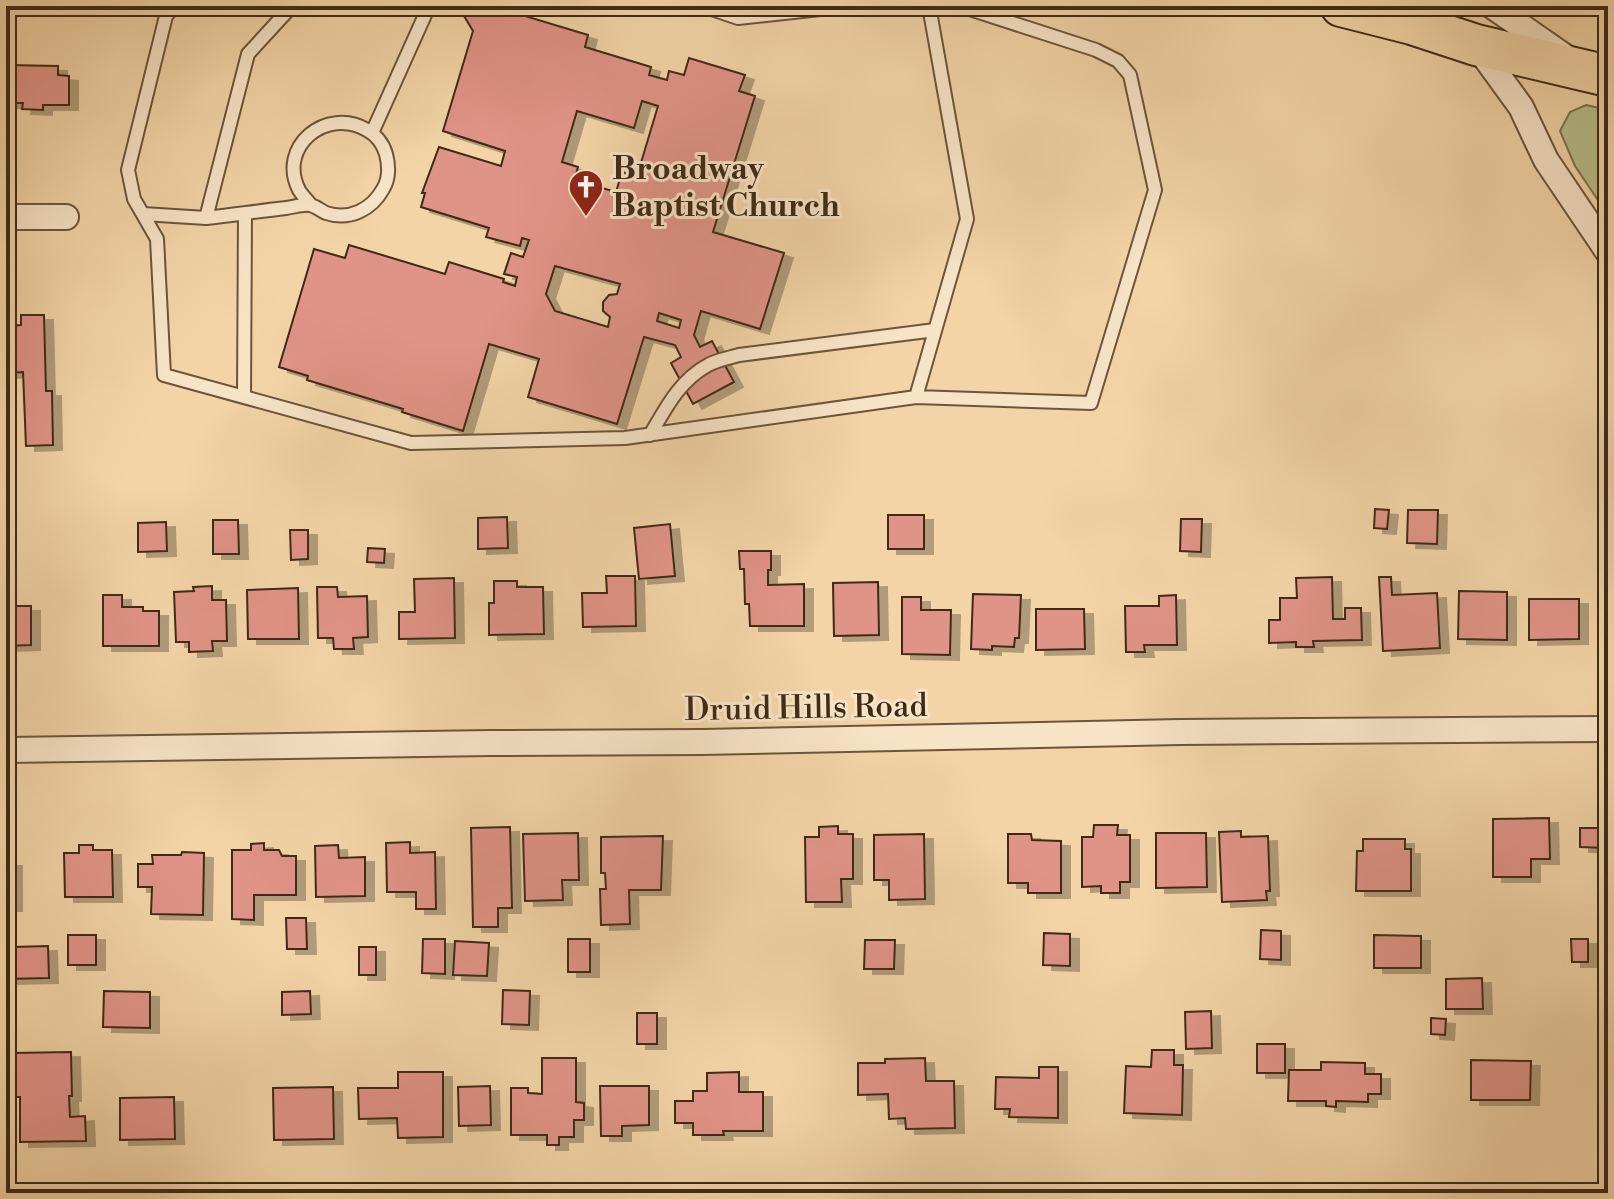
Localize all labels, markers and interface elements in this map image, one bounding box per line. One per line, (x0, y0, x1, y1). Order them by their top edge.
place label: Broadway Baptist Church (612, 149, 840, 226)
church icon: Broadway Baptist Church (567, 168, 605, 218)
street label: Druid Hills Road (684, 686, 928, 730)

